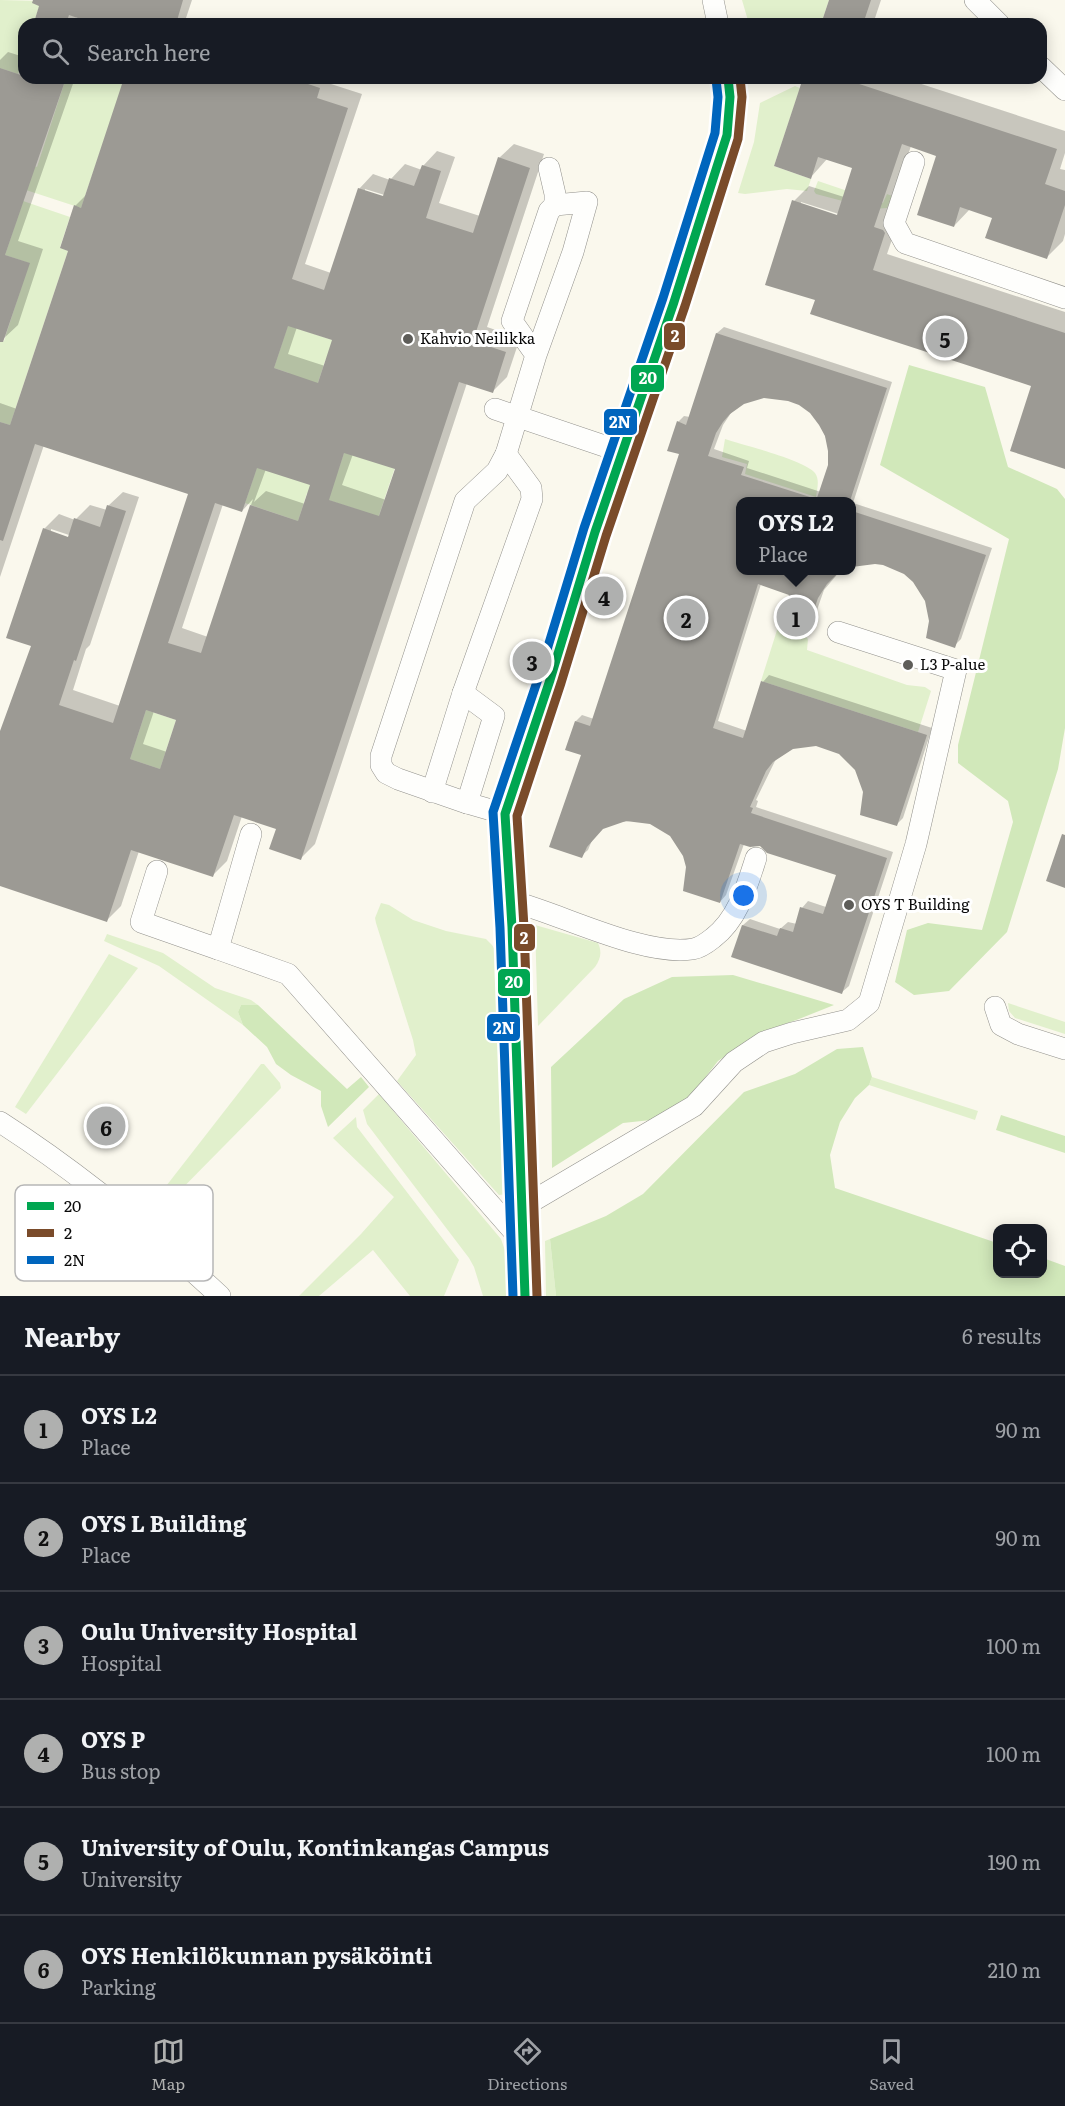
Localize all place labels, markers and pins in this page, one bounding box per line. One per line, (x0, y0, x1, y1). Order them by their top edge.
pin: 5 (926, 316, 964, 360)
place label: Kahvio Neilikka (420, 326, 536, 349)
marker: Kahvio Neilikka (401, 332, 415, 346)
pin: 4 (584, 574, 624, 618)
pin: 1 (776, 594, 816, 640)
pin: 2 (666, 596, 706, 640)
pin: 3 (512, 638, 552, 684)
place label: L3 P-alue (920, 652, 985, 675)
marker: L3 P-alue (901, 658, 915, 672)
place label: OYS T Building (861, 892, 970, 915)
marker: OYS T Building (842, 898, 856, 912)
pin: 6 (86, 1104, 126, 1148)

